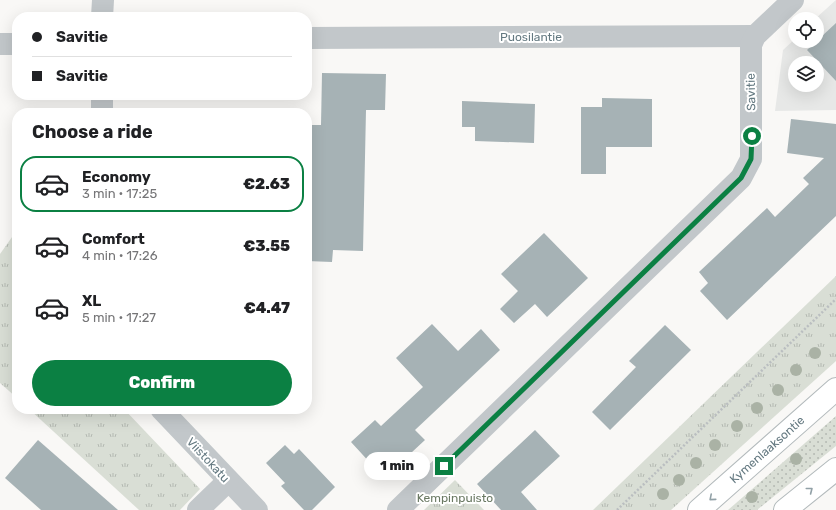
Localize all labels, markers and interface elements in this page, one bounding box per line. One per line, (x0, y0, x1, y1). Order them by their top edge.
map controls (788, 12, 824, 92)
button: locate (788, 12, 824, 48)
text: Savitie (56, 28, 108, 46)
street label: Puosilantie (500, 30, 562, 44)
button: layers (788, 56, 824, 92)
text: Savitie (56, 67, 108, 85)
street label: Savitie (744, 73, 758, 111)
text: Choose a ride (32, 121, 153, 143)
route start (743, 127, 761, 145)
icon: car (34, 166, 70, 202)
text: Economy (82, 168, 151, 186)
text: €2.63 (243, 175, 290, 193)
text: 3 min · 17:25 (82, 186, 157, 201)
icon: car (34, 228, 70, 264)
text: Comfort (82, 230, 145, 248)
text: €3.55 (243, 237, 290, 255)
text: 4 min · 17:26 (82, 248, 158, 263)
icon: car (34, 290, 70, 326)
text: XL (82, 292, 101, 310)
text: €4.47 (244, 299, 290, 317)
text: 5 min · 17:27 (82, 310, 156, 325)
button: Confirm (32, 360, 292, 406)
street label: Kymenlaaksontie (727, 413, 808, 486)
street label: Viistokatu (184, 435, 232, 485)
callout: 1 min (364, 452, 430, 480)
route end (435, 457, 453, 475)
text: 1 min (380, 458, 414, 473)
one-way arrow (806, 487, 813, 494)
park label: Kempinpuisto (417, 491, 493, 505)
one-way arrow (710, 493, 717, 500)

